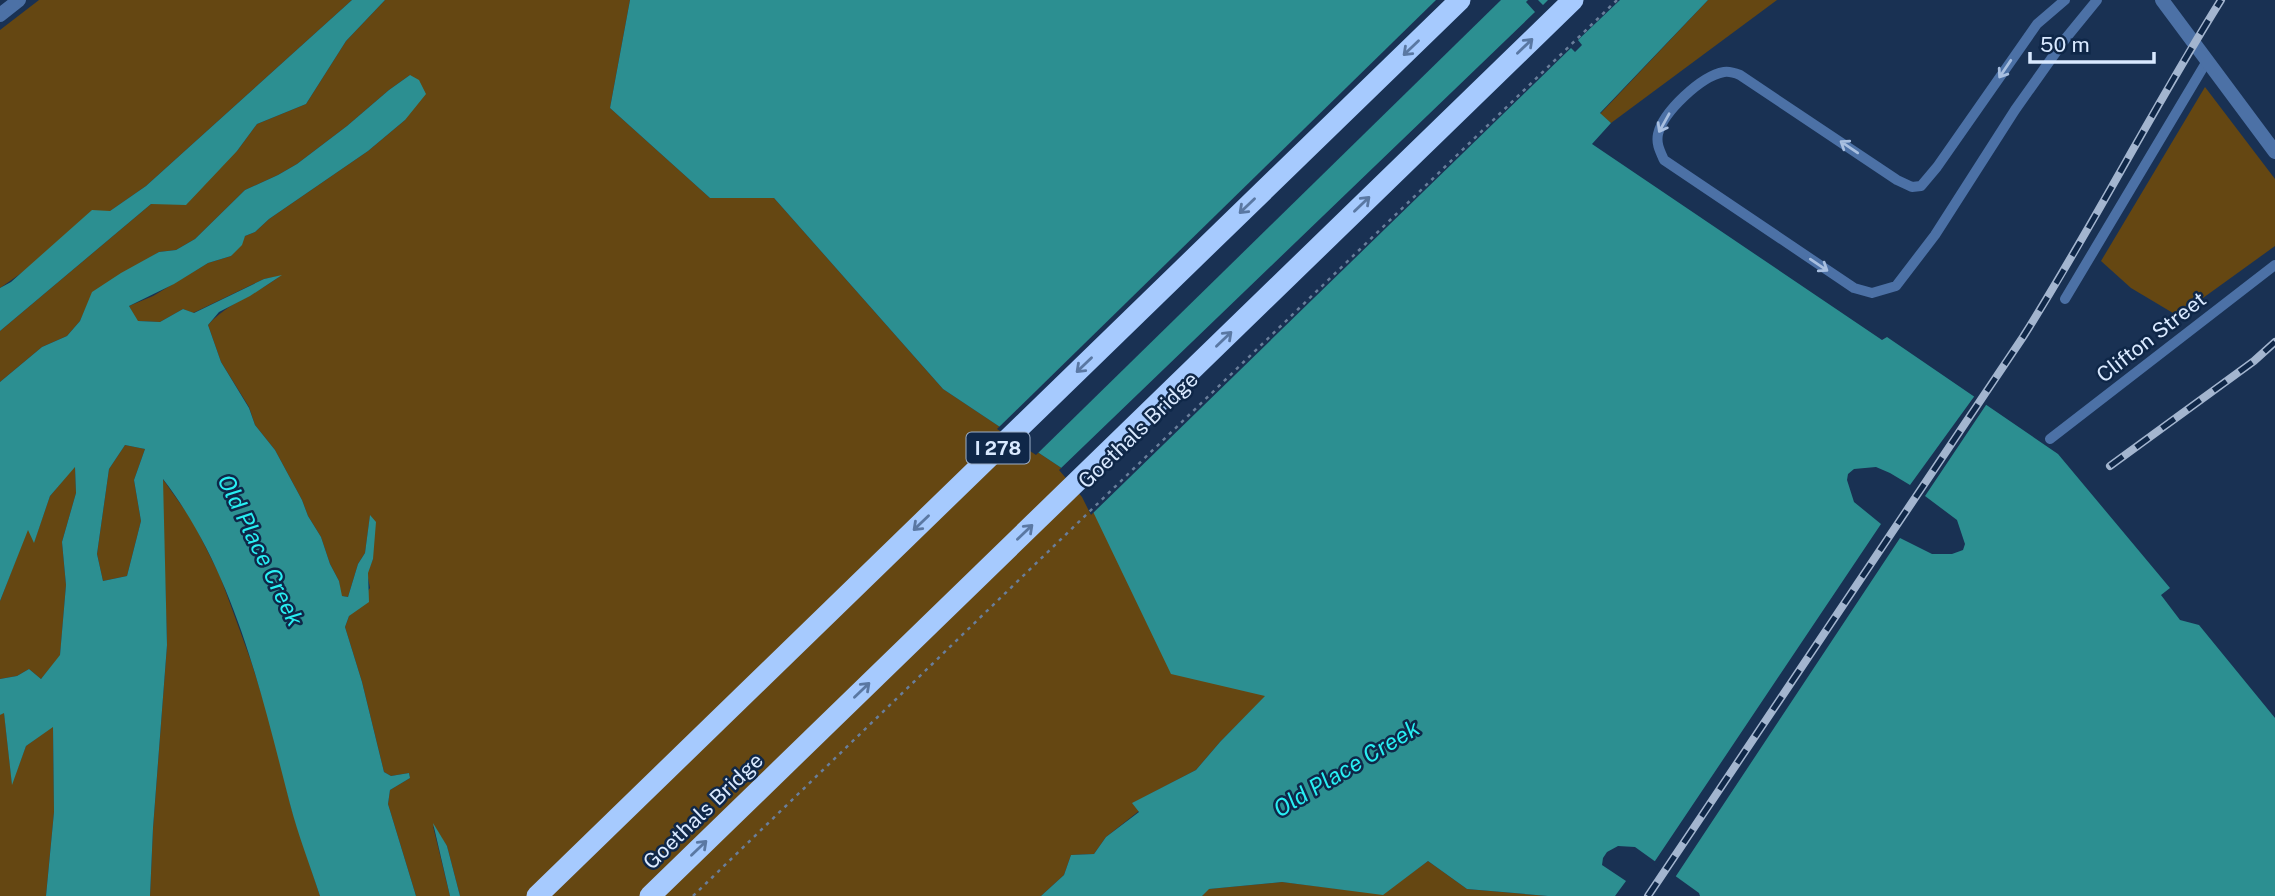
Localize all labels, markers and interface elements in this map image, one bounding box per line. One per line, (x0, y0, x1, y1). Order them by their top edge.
scale bar (2030, 21, 2154, 65)
text: 50 m (2040, 32, 2090, 57)
one-way arrow (1517, 37, 1534, 54)
one-way arrow (1402, 39, 1419, 56)
one-way arrow (1997, 59, 2012, 78)
one-way arrow (1657, 112, 1670, 133)
one-way arrow (1840, 140, 1859, 154)
one-way arrow (1353, 196, 1370, 213)
one-way arrow (1239, 198, 1256, 215)
one-way arrow (1809, 258, 1829, 272)
street label: Clifton Street (2091, 287, 2211, 387)
one-way arrow (1215, 330, 1232, 347)
one-way arrow (1076, 356, 1093, 373)
street label: Goethals Bridge (1073, 367, 1203, 493)
road number: I 278 (967, 432, 1030, 463)
water label: Old Place Creek (213, 470, 310, 631)
one-way arrow (913, 515, 930, 532)
one-way arrow (1017, 523, 1034, 540)
one-way arrow (853, 682, 870, 699)
water label: Old Place Creek (1268, 714, 1424, 822)
street label: Goethals Bridge (638, 748, 768, 874)
one-way arrow (690, 840, 707, 857)

